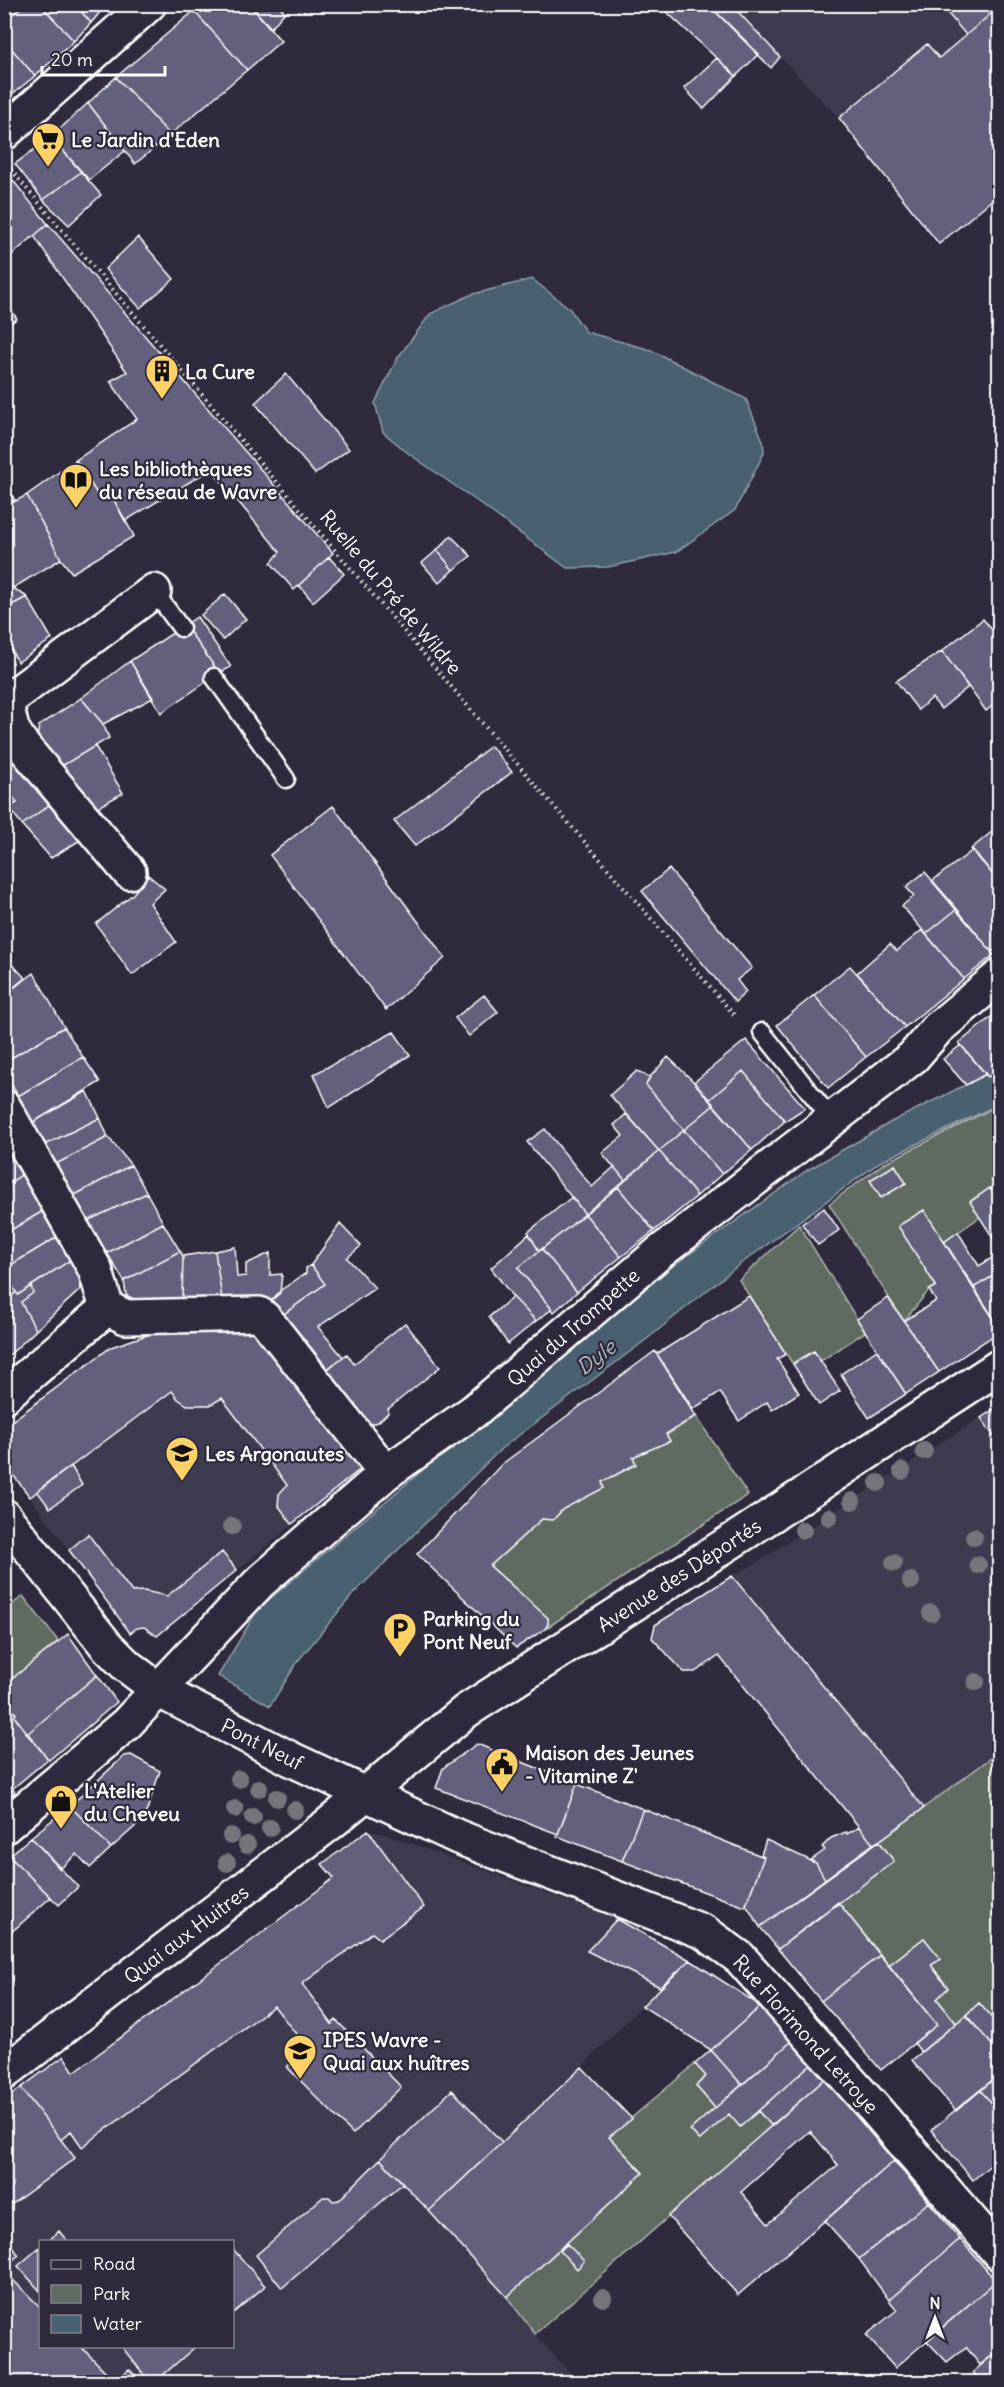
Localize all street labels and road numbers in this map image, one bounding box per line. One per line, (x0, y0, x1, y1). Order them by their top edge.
street label: Ruelle du Pré de Wildre (315, 505, 467, 679)
street label: Quai du Trompette (502, 1263, 644, 1391)
street label: Avenue des Déportés (592, 1513, 766, 1637)
street label: Pont Neuf (217, 1713, 307, 1775)
street label: Quai aux Huitres (119, 1879, 253, 1989)
street label: Rue Florimond Letroye (728, 1949, 884, 2119)

